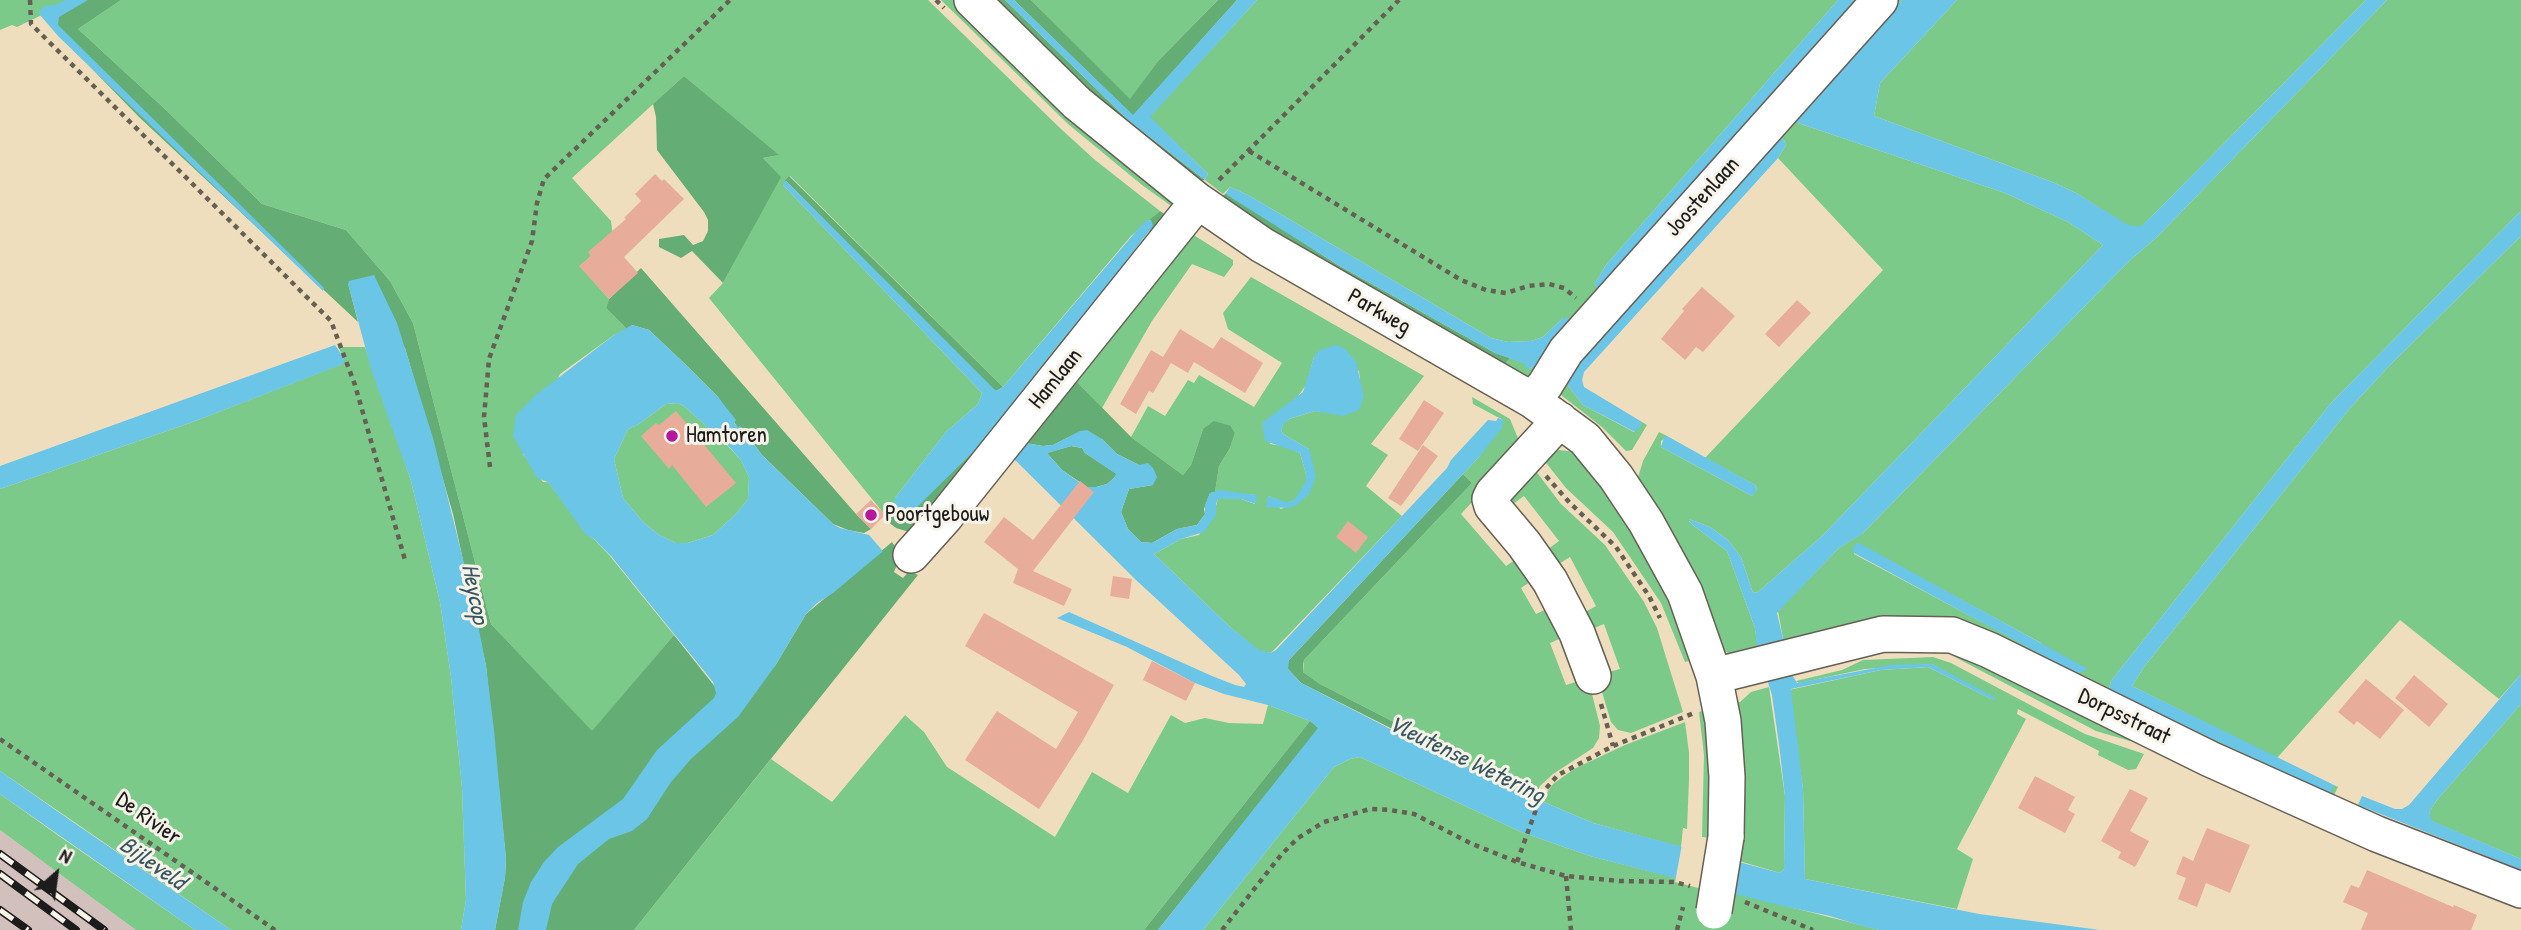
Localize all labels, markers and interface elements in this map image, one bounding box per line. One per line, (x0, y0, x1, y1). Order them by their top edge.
street label: Joostenlaan (1660, 151, 1746, 243)
street label: Parkweg (1342, 283, 1416, 341)
street label: Hamlaan (1023, 343, 1089, 415)
place label: Hamtoren (686, 422, 767, 450)
marker: Hamtoren (664, 428, 680, 444)
place label: Poortgebouw (885, 501, 989, 529)
marker: Poortgebouw (863, 507, 879, 523)
water label: Heycop (454, 562, 494, 626)
street label: Dorpsstraat (2073, 683, 2175, 751)
water label: Vleutense Wetering (1383, 710, 1549, 810)
street label: De Rivier (110, 787, 186, 851)
water label: Bijleveld (113, 831, 191, 897)
north arrow (21, 839, 91, 909)
text: N (55, 842, 76, 869)

